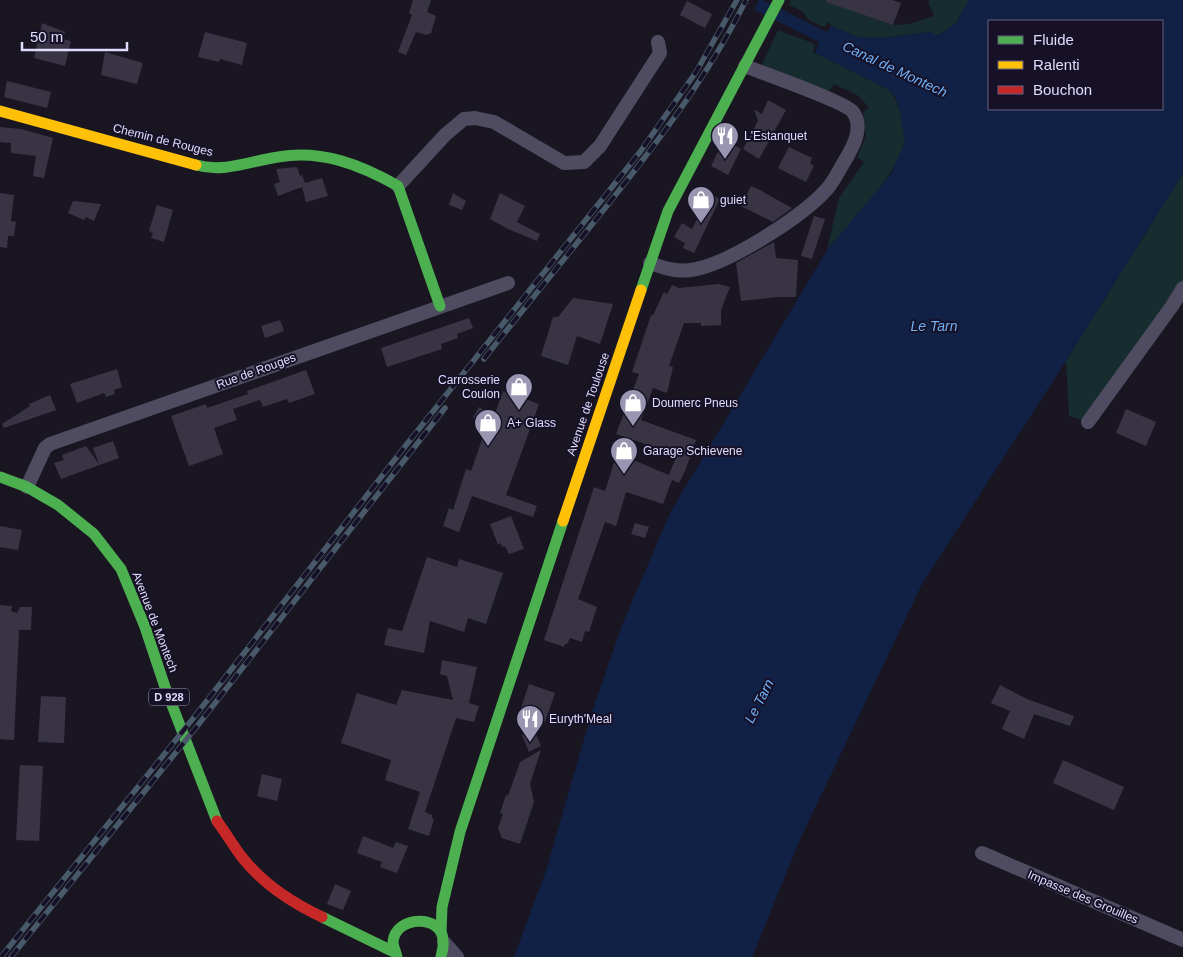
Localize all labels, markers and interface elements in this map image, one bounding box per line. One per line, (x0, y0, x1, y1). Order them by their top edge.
scale bar (22, 20, 128, 52)
legend (988, 20, 1163, 110)
text: 50 m (30, 28, 63, 45)
text: Fluide (1033, 31, 1074, 48)
water label: Canal de Montech (840, 38, 950, 100)
text: Ralenti (1033, 56, 1080, 73)
text: Bouchon (1033, 81, 1092, 98)
street label: Chemin de Rouges (111, 121, 215, 159)
restaurant icon: L'Estanquet (710, 121, 740, 160)
place label: L'Estanquet (744, 129, 808, 143)
shop icon: guiet (686, 185, 716, 224)
place label: guiet (720, 193, 747, 207)
water label: Le Tarn (911, 318, 958, 334)
street label: Rue de Rouges (214, 350, 298, 392)
street label: Avenue de Toulouse (564, 350, 612, 457)
shop icon: Carrosserie Coulon (504, 372, 534, 411)
place label: Carrosserie Coulon (438, 373, 500, 401)
shop icon: Doumerc Pneus (618, 388, 648, 427)
place label: Doumerc Pneus (652, 396, 738, 410)
shop icon: A+ Glass (473, 408, 503, 447)
place label: A+ Glass (507, 416, 556, 430)
shop icon: Garage Schievene (609, 436, 639, 475)
place label: Garage Schievene (643, 444, 743, 458)
street label: Avenue de Montech (129, 570, 181, 674)
water label: Le Tarn (741, 676, 777, 726)
road number: D 928 (149, 689, 189, 706)
restaurant icon: Euryth'Meal (515, 704, 545, 743)
place label: Euryth'Meal (549, 712, 612, 726)
street label: Impasse des Grouilles (1026, 867, 1140, 927)

